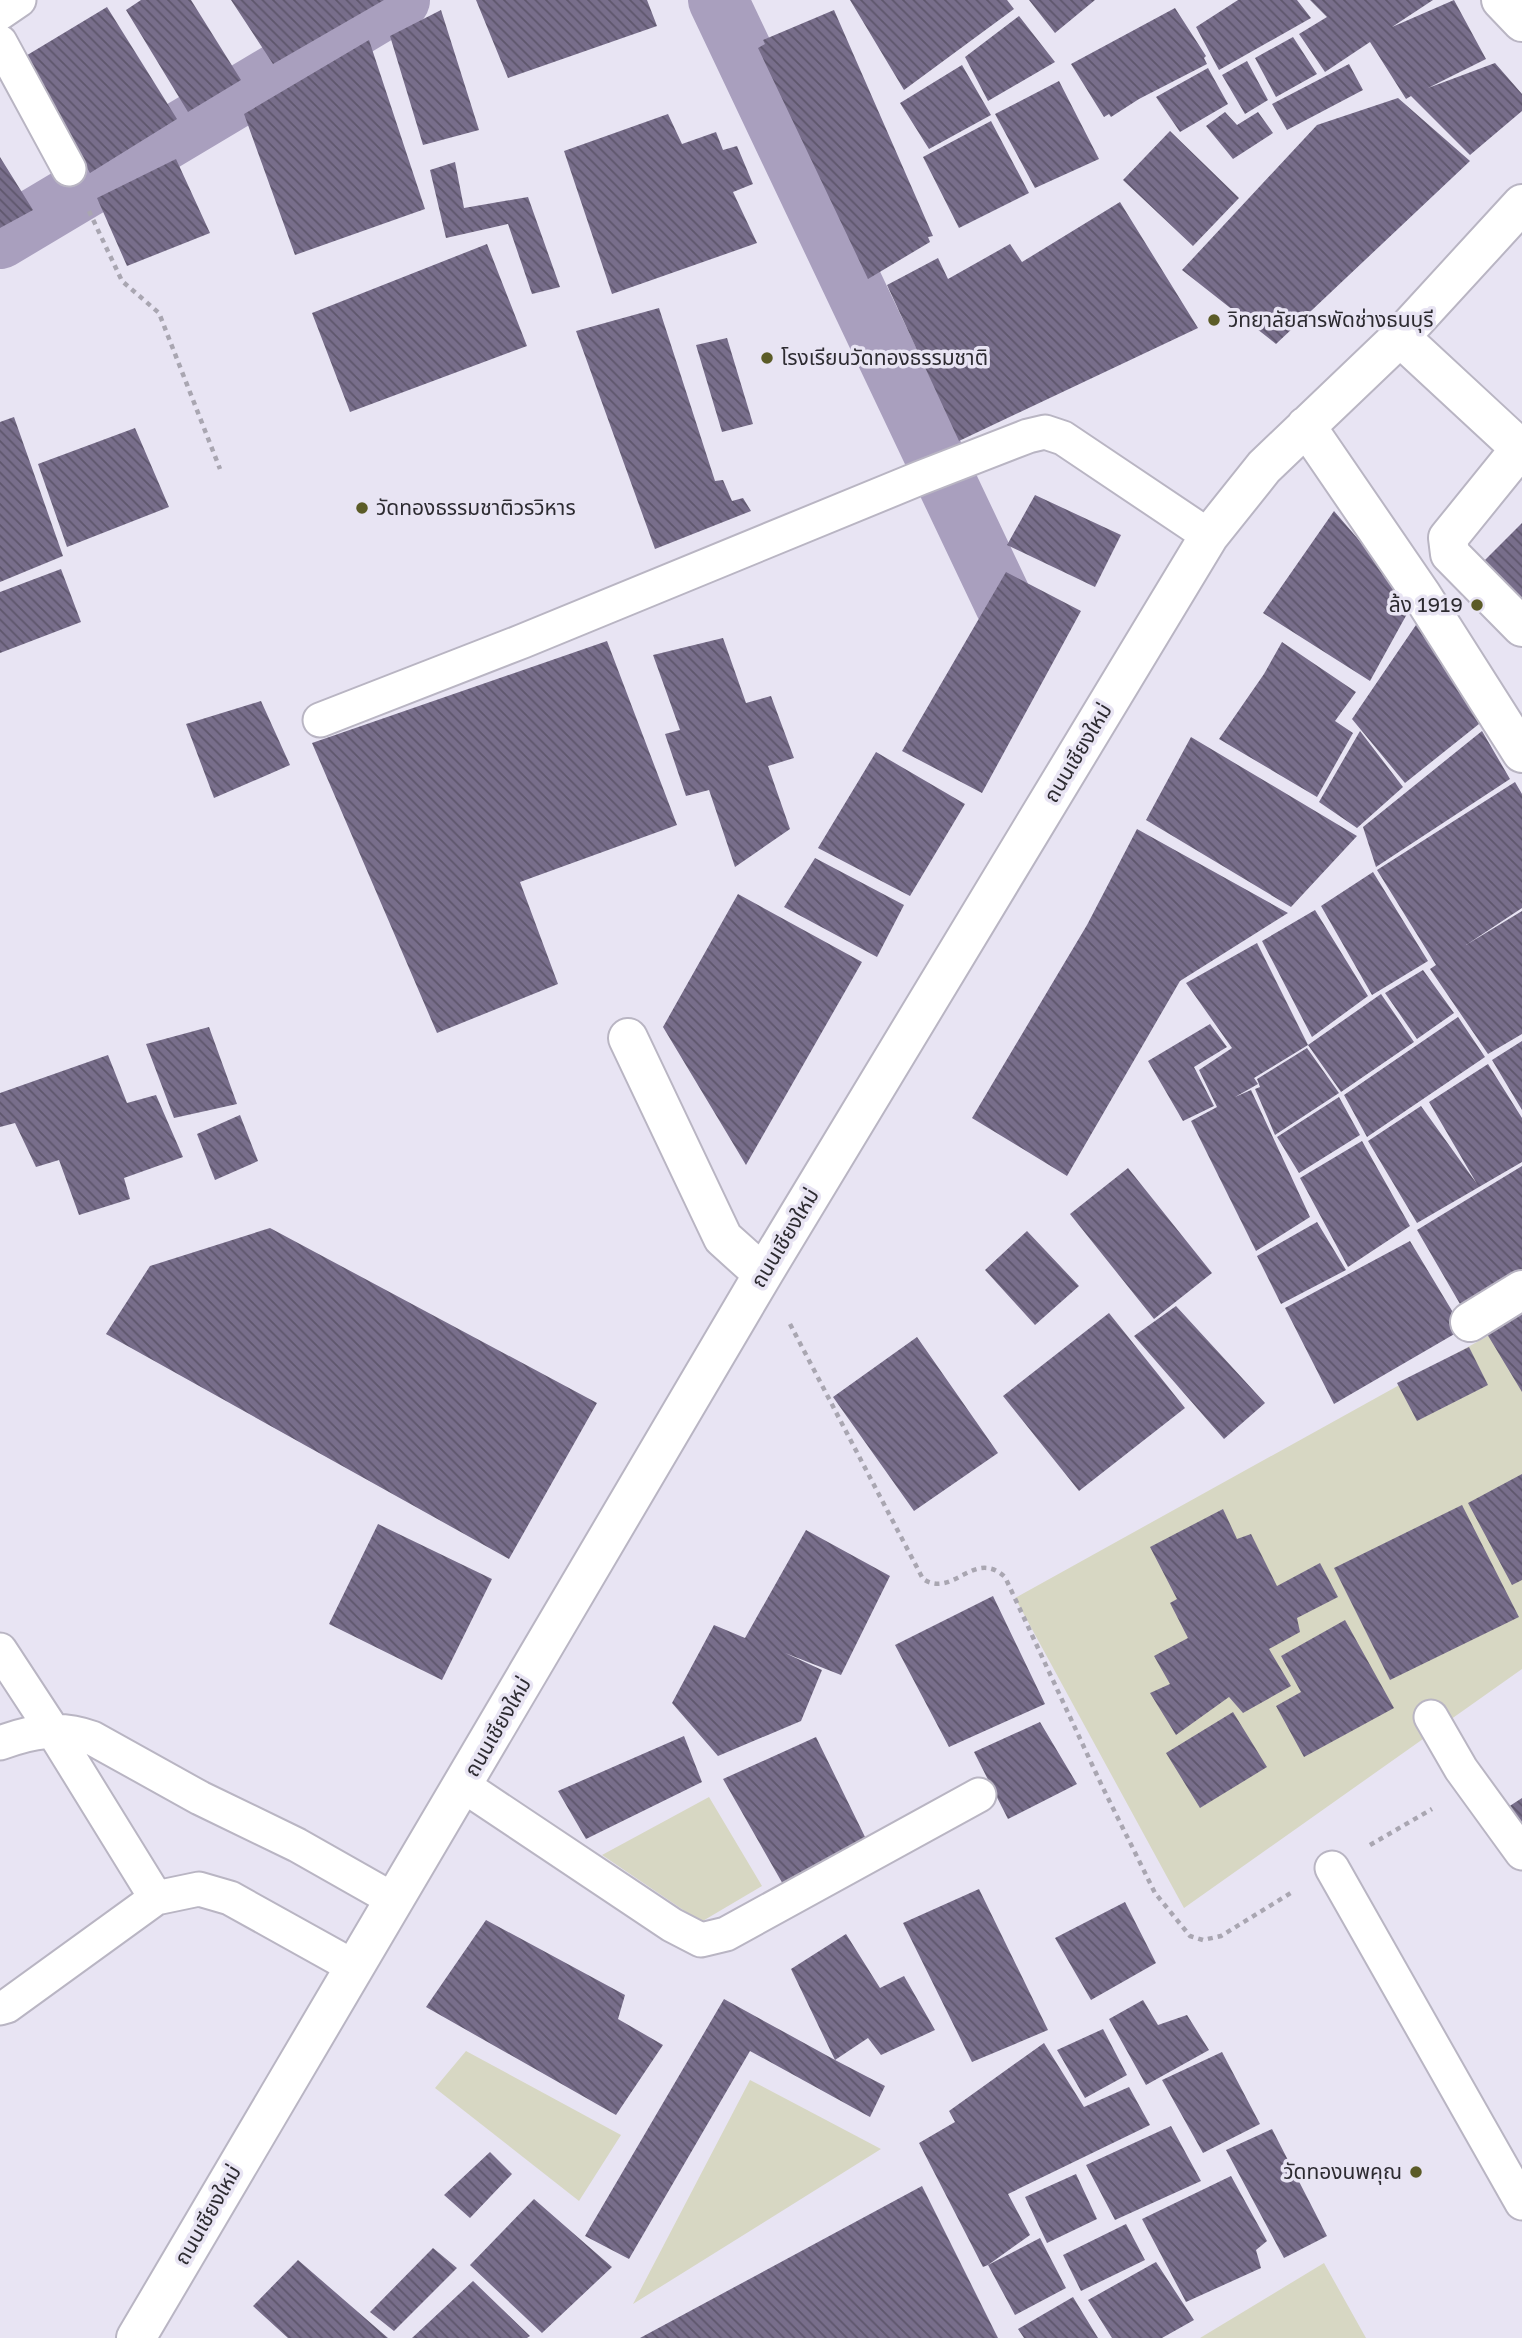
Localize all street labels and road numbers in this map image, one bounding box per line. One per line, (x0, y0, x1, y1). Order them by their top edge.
street label: ถนนเชียงใหม่ (1037, 698, 1117, 807)
street label: ถนนเชียงใหม่ (744, 1183, 824, 1292)
street label: ถนนเชียงใหม่ (458, 1672, 536, 1781)
street label: ถนนเชียงใหม่ (168, 2160, 246, 2269)

